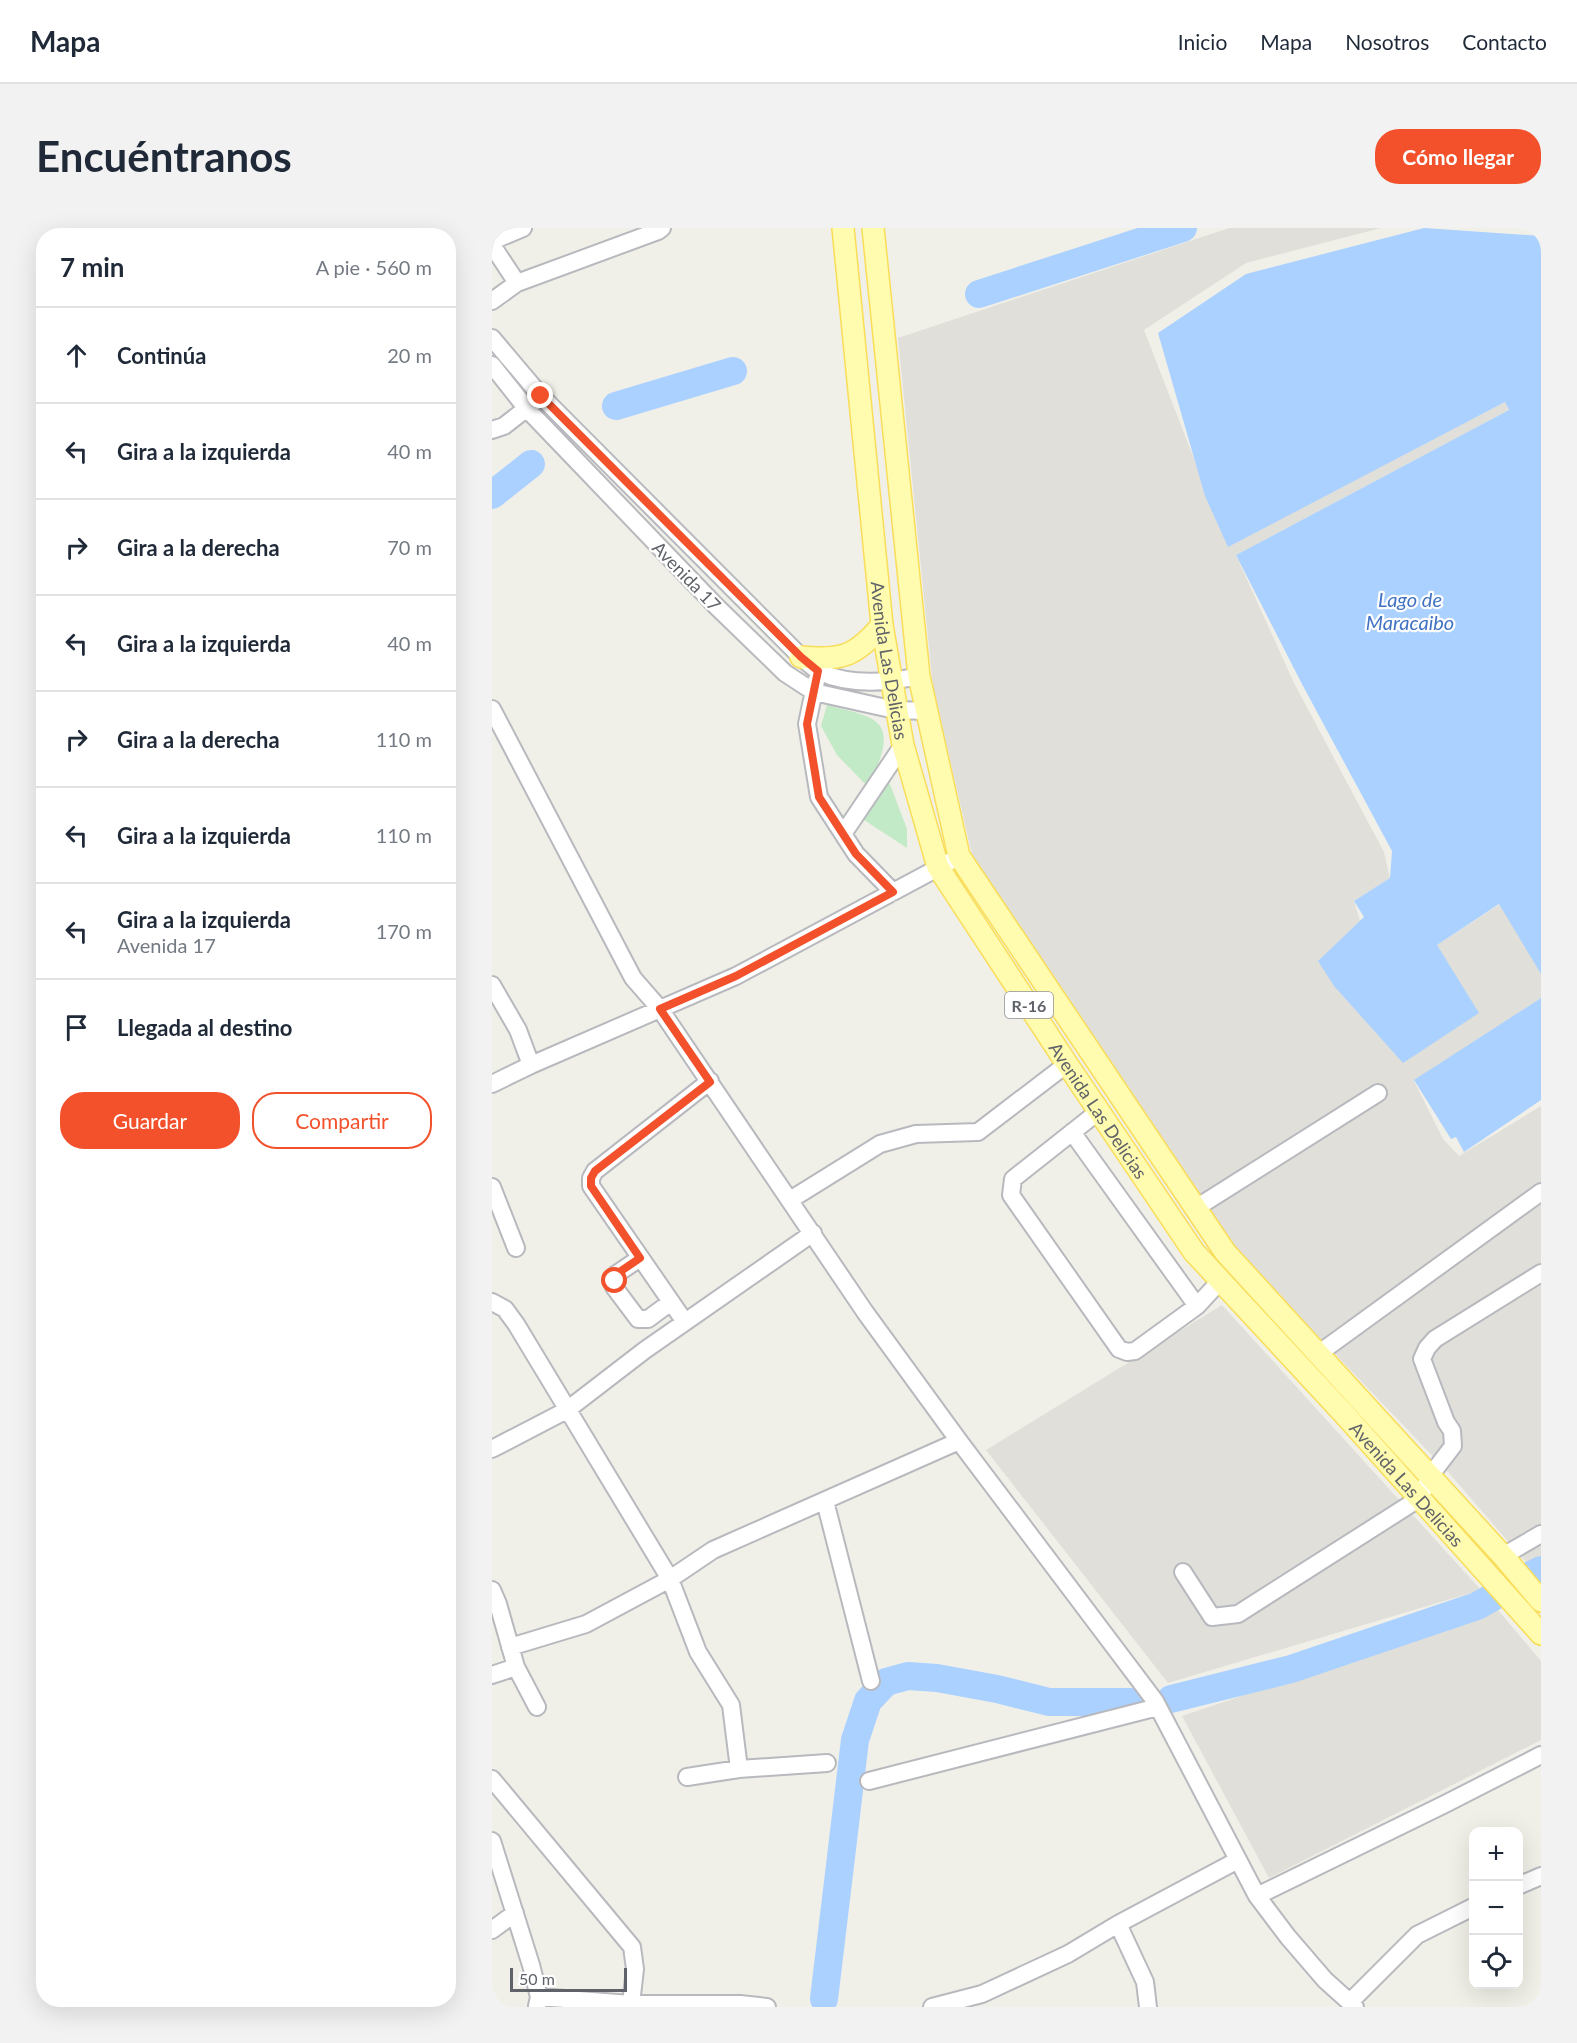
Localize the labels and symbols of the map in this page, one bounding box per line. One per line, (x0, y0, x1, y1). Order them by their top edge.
route end (527, 382, 553, 408)
street label: Avenida 17 (648, 536, 726, 616)
street label: Avenida Las Delicias (867, 580, 913, 741)
water label: Lago de Maracaibo (1366, 587, 1454, 634)
road number: R-16 (1005, 992, 1053, 1018)
street label: Avenida Las Delicias (1045, 1038, 1152, 1183)
route start (601, 1267, 627, 1293)
street label: Avenida Las Delicias (1345, 1417, 1469, 1551)
scale bar (510, 1965, 627, 1992)

